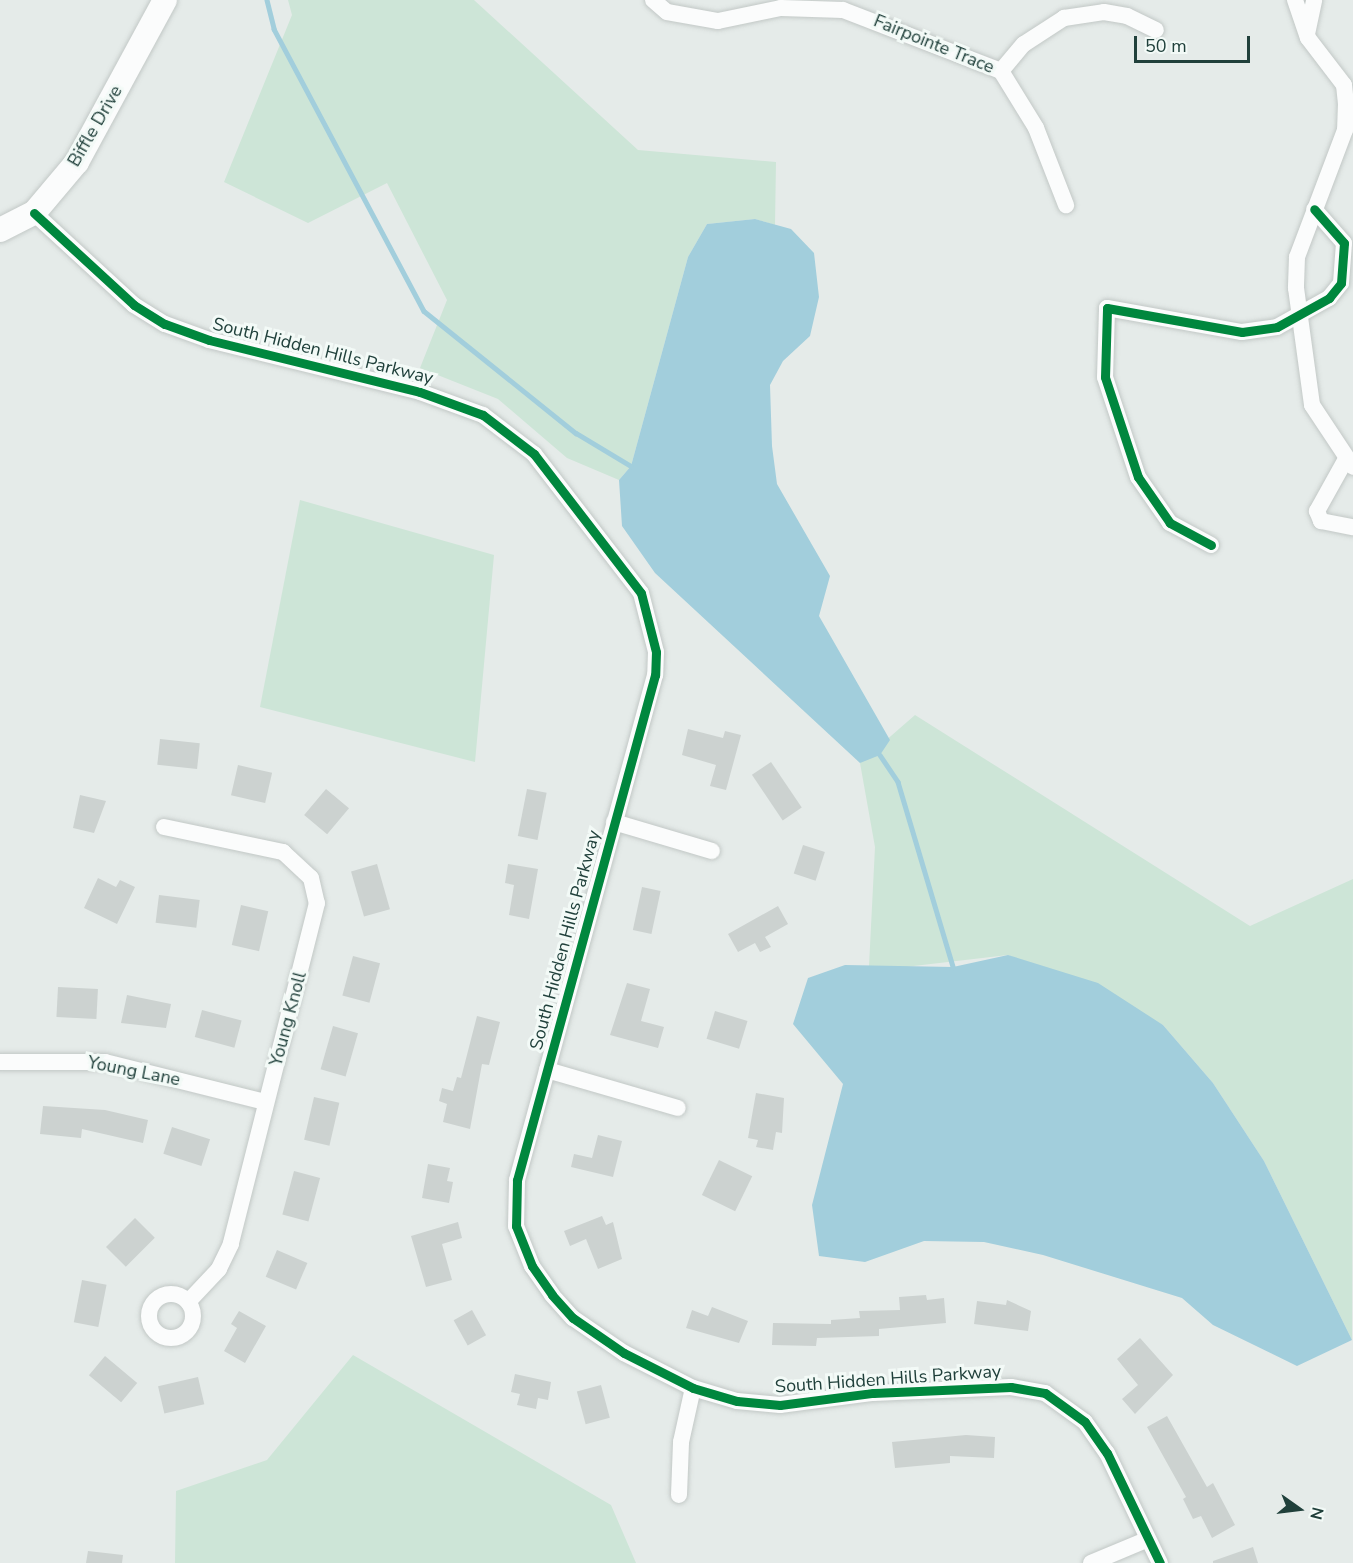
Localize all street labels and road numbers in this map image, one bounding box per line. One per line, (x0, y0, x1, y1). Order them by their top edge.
street label: Fairpointe Trace (871, 10, 997, 78)
street label: Biffle Drive (63, 82, 127, 170)
street label: South Hidden Hills Parkway (210, 313, 436, 389)
street label: South Hidden Hills Parkway (525, 828, 605, 1052)
street label: Young Knoll (265, 969, 311, 1069)
street label: Young Lane (86, 1051, 182, 1091)
street label: South Hidden Hills Parkway (774, 1360, 1002, 1398)

